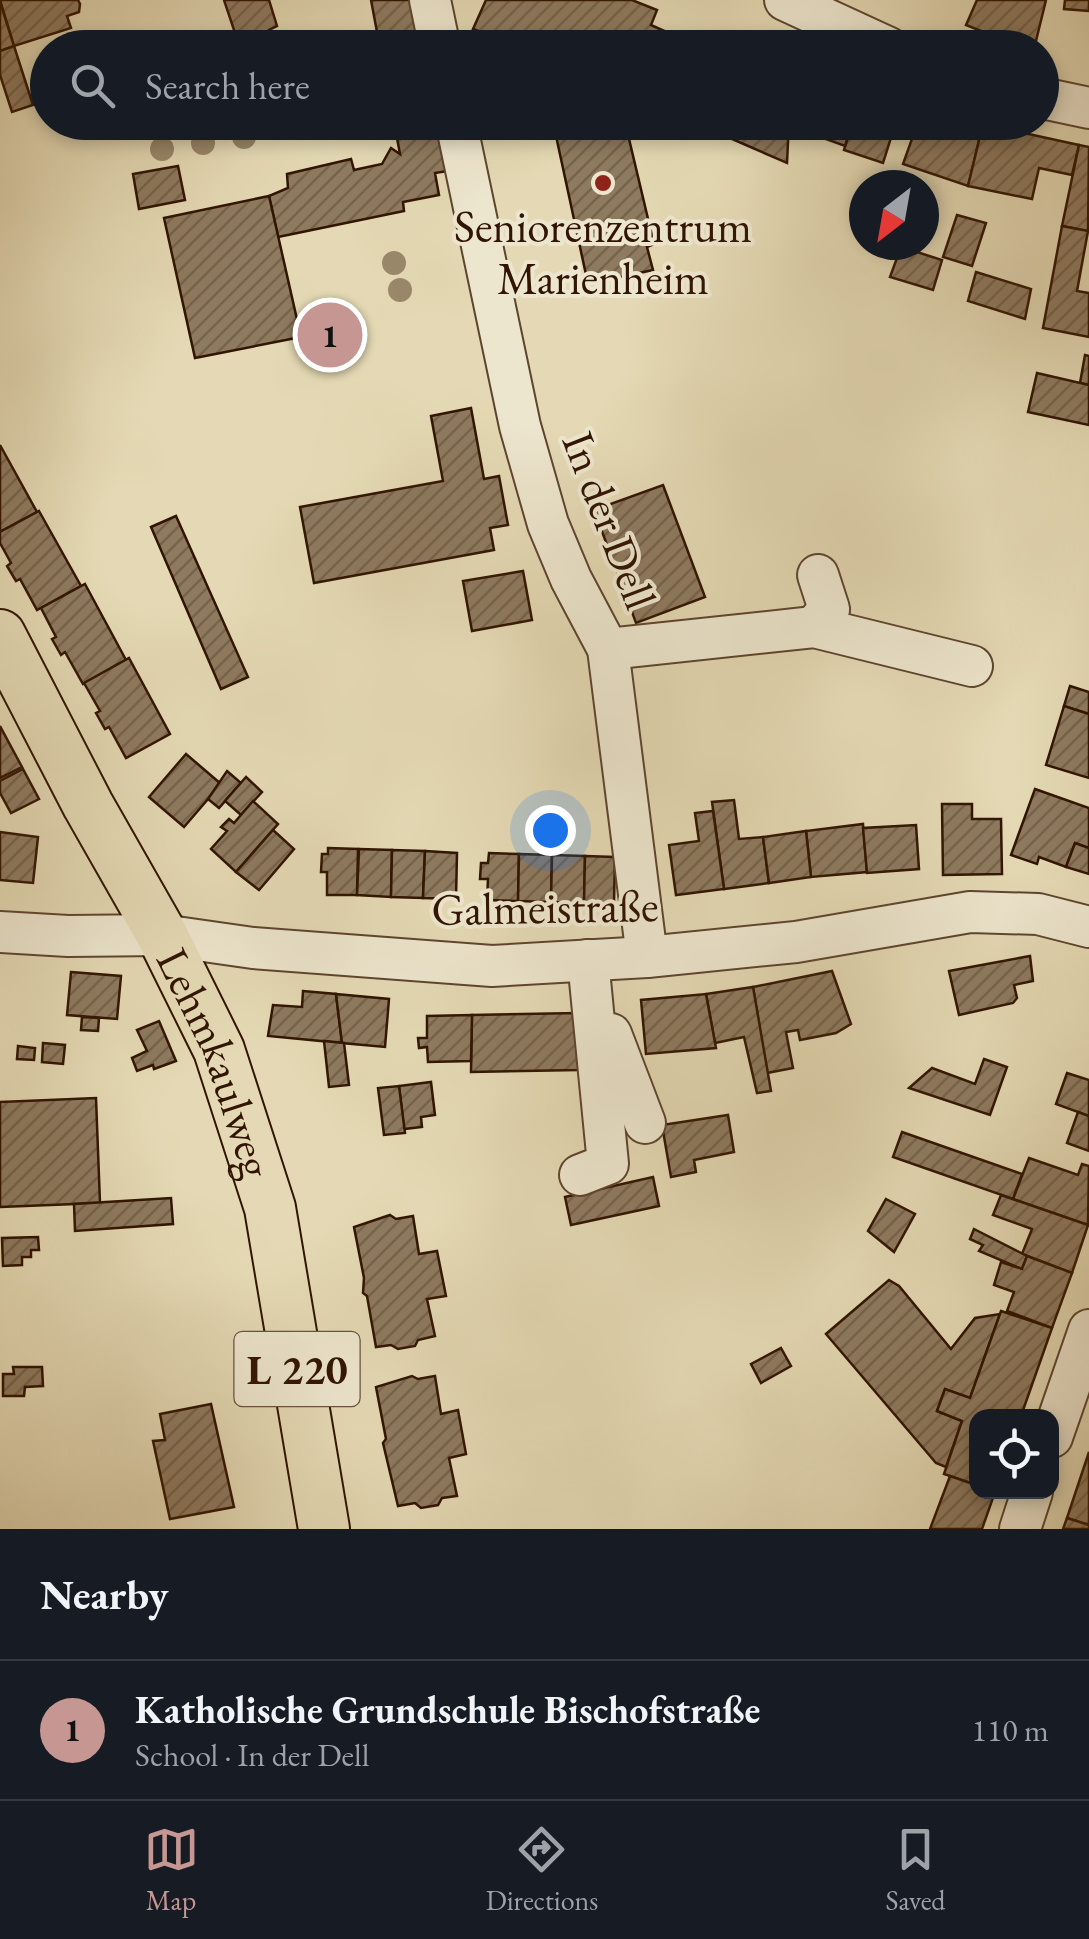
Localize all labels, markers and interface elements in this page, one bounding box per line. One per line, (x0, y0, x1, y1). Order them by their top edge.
search box (30, 30, 1059, 140)
icon: search (65, 58, 120, 113)
text: Search here (145, 61, 310, 110)
north arrow (849, 170, 939, 260)
marker: Seniorenzentrum Marienheim (592, 172, 614, 194)
place label: Seniorenzentrum Marienheim (454, 197, 752, 307)
pin: 1 (298, 298, 362, 372)
street label: In der Dell (550, 423, 670, 617)
your location (525, 805, 576, 856)
street label: Galmeistraße (431, 876, 659, 938)
street label: Lehmkaulweg (144, 938, 287, 1185)
road number: L 220 (234, 1332, 360, 1406)
map controls (969, 1409, 1059, 1499)
button: locate (969, 1409, 1059, 1499)
text: Nearby (40, 1567, 169, 1622)
text: Katholische Grundschule Bischofstraße (135, 1685, 760, 1734)
text: 1 (64, 1709, 81, 1751)
text: 110 m (972, 1709, 1049, 1751)
text: School · In der Dell (135, 1734, 369, 1776)
tab: Map (144, 1822, 199, 1918)
tab: Directions (486, 1822, 598, 1918)
tab: Saved (885, 1822, 945, 1918)

